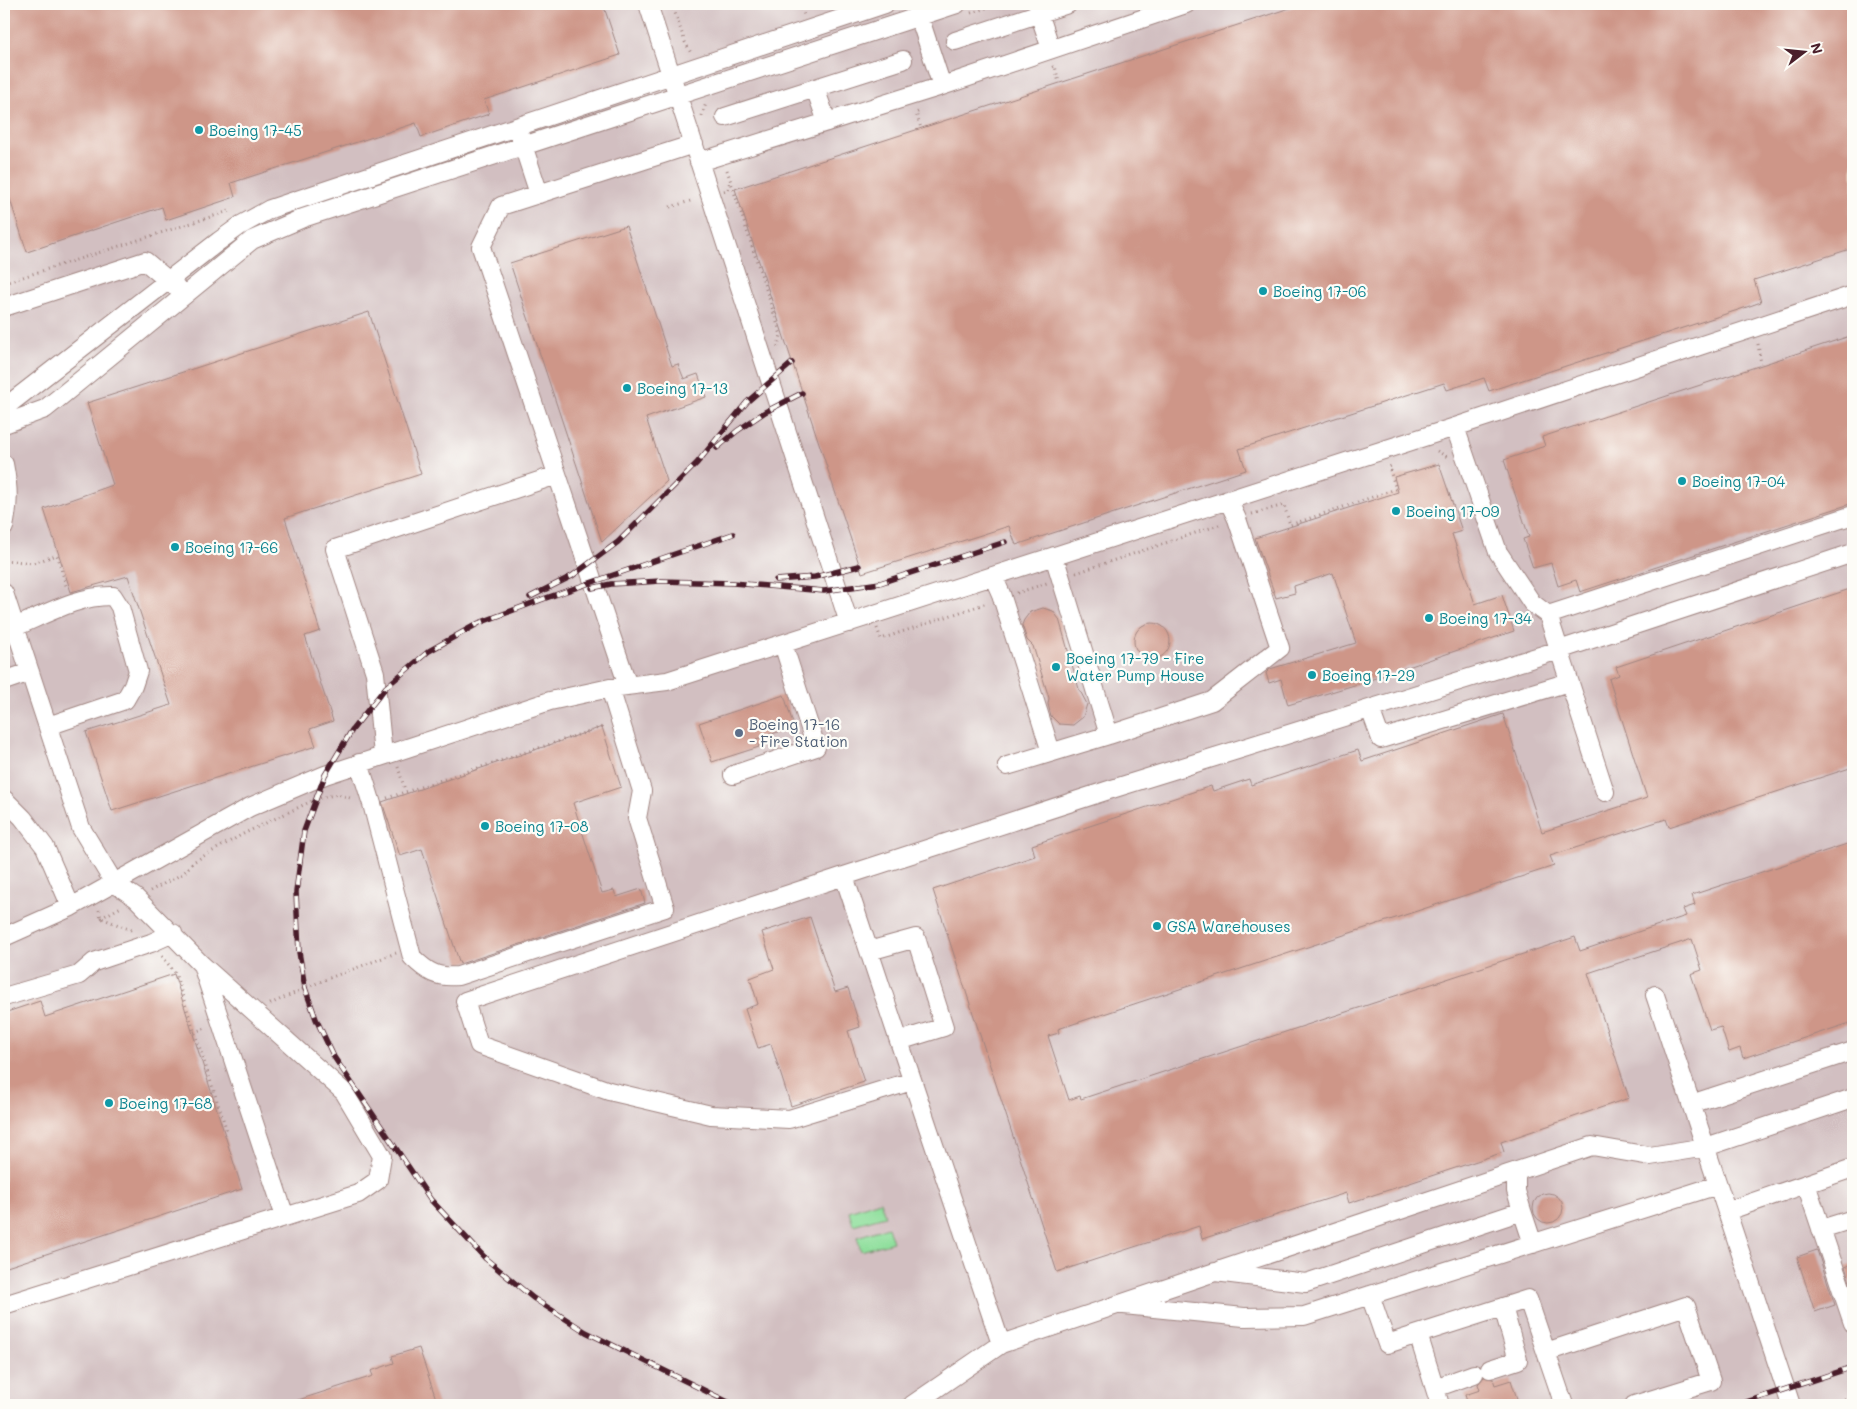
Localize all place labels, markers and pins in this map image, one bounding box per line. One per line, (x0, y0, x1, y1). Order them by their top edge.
place label: Boeing 17-45 (209, 120, 302, 140)
marker: Boeing 17-45 (193, 124, 205, 136)
place label: Boeing 17-06 (1273, 281, 1367, 301)
marker: Boeing 17-06 (1257, 285, 1269, 297)
place label: Boeing 17-13 (637, 378, 728, 398)
marker: Boeing 17-13 (621, 382, 633, 394)
place label: Boeing 17-04 (1692, 471, 1786, 491)
marker: Boeing 17-04 (1676, 475, 1688, 487)
place label: Boeing 17-09 (1406, 501, 1500, 521)
marker: Boeing 17-09 (1390, 505, 1402, 517)
place label: Boeing 17-66 (185, 537, 278, 557)
marker: Boeing 17-66 (169, 541, 181, 553)
place label: Boeing 17-34 (1439, 608, 1532, 628)
marker: Boeing 17-34 (1423, 612, 1435, 624)
place label: Boeing 17-79 - Fire Water Pump House (1066, 648, 1204, 685)
marker: Boeing 17-79 - Fire Water Pump House (1050, 661, 1062, 673)
place label: Boeing 17-29 (1322, 665, 1415, 685)
marker: Boeing 17-29 (1306, 669, 1318, 681)
place label: Boeing 17-16 - Fire Station (749, 714, 848, 751)
marker: Boeing 17-16 - Fire Station (733, 727, 745, 739)
place label: Boeing 17-08 (495, 816, 589, 836)
marker: Boeing 17-08 (479, 820, 491, 832)
place label: GSA Warehouses (1167, 916, 1291, 936)
marker: GSA Warehouses (1151, 920, 1163, 932)
place label: Boeing 17-68 (119, 1093, 212, 1113)
marker: Boeing 17-68 (103, 1097, 115, 1109)

